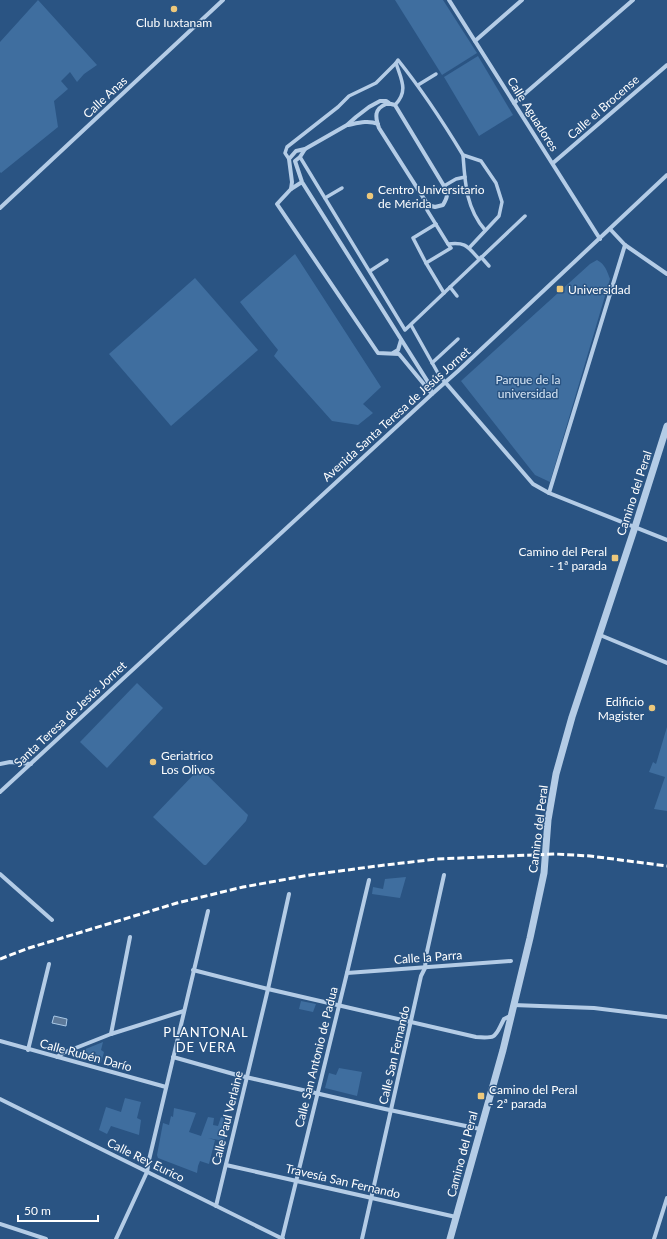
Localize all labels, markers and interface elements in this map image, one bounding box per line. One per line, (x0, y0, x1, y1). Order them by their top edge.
marker: Club Iuxtanam (169, 4, 179, 14)
place label: Club Iuxtanam (136, 15, 212, 30)
street label: Calle el Brocense (564, 72, 642, 142)
street label: Calle Anas (80, 73, 130, 121)
street label: Calle Aguadores (504, 74, 562, 154)
place label: Centro Universitario de Mérida (378, 182, 485, 211)
marker: Centro Universitario de Mérida (365, 191, 375, 201)
place label: Universidad (568, 282, 630, 297)
marker: Universidad (555, 284, 565, 294)
street label: Avenida Santa Teresa de Jesús Jornet (319, 343, 474, 485)
park label: Parque de la universidad (496, 372, 560, 401)
street label: Camino del Peral (613, 449, 655, 537)
place label: Camino del Peral - 1ª parada (518, 544, 607, 573)
marker: Camino del Peral - 1ª parada (610, 553, 620, 563)
street label: Santa Teresa de Jesús Jornet (10, 657, 130, 770)
place label: Edificio Magister (598, 694, 645, 723)
marker: Edificio Magister (647, 703, 657, 713)
place label: Geriatrico Los Olivos (161, 748, 215, 777)
marker: Geriatrico Los Olivos (148, 757, 158, 767)
street label: Camino del Peral (525, 784, 551, 874)
street label: Calle la Parra (393, 947, 463, 967)
street label: Calle San Antonio de Padua (291, 985, 341, 1129)
street label: Calle San Fernando (375, 1004, 413, 1106)
district label: PLANTONAL DE VERA (163, 1024, 249, 1055)
street label: Calle Rubén Darío (38, 1035, 134, 1075)
street label: Calle Paul Verlaine (208, 1069, 246, 1167)
place label: Camino del Peral - 2ª parada (489, 1082, 578, 1111)
marker: Camino del Peral - 2ª parada (476, 1091, 486, 1101)
street label: Camino del Peral (443, 1109, 481, 1199)
street label: Calle Rey Eurico (105, 1135, 187, 1185)
street label: Travesía San Fernando (284, 1160, 402, 1202)
scale bar (18, 1197, 98, 1223)
text: 50 m (24, 1203, 51, 1218)

